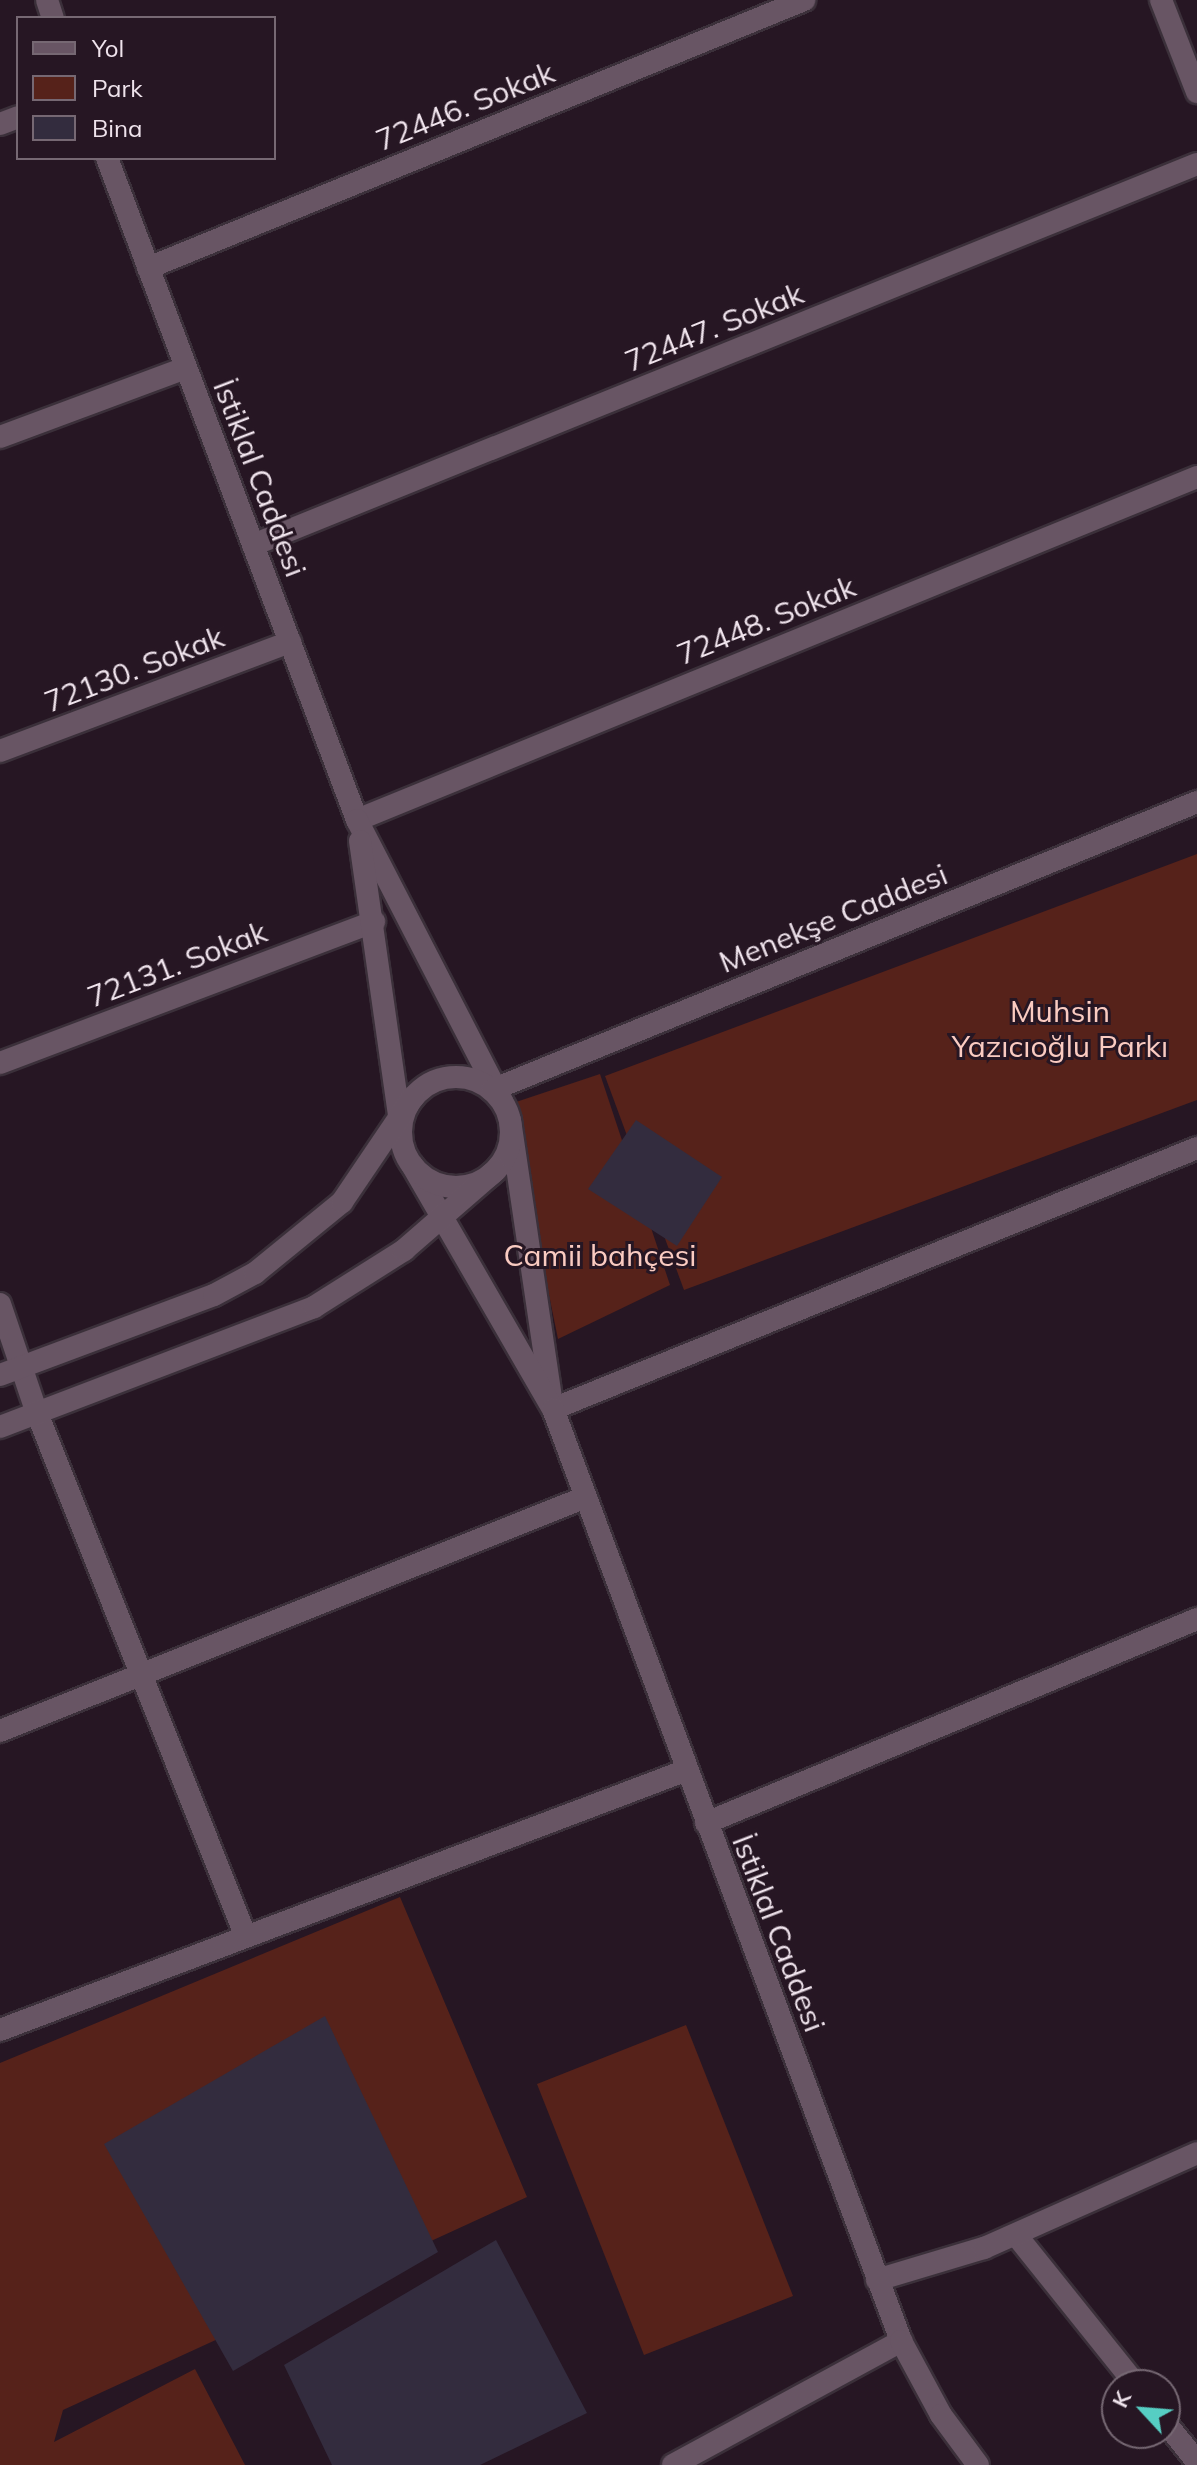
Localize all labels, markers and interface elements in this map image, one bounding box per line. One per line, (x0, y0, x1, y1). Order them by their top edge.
legend (16, 16, 276, 160)
text: Yol (92, 33, 124, 63)
street label: 72446. Sokak (371, 54, 559, 158)
text: Park (92, 73, 143, 103)
text: Bina (92, 113, 143, 143)
street label: 72447. Sokak (620, 275, 808, 379)
street label: İstiklal Caddesi (206, 374, 314, 582)
street label: 72448. Sokak (672, 568, 860, 672)
street label: 72130. Sokak (39, 618, 229, 720)
street label: Menekşe Caddesi (714, 856, 952, 980)
street label: 72131. Sokak (82, 913, 272, 1015)
park label: Muhsin Yazıcıoğlu Parkı (952, 993, 1168, 1064)
park label: Camii bahçesi (504, 1237, 696, 1273)
street label: İstiklal Caddesi (725, 1829, 833, 2037)
north arrow (1101, 2369, 1181, 2449)
text: K (1105, 2387, 1137, 2412)

